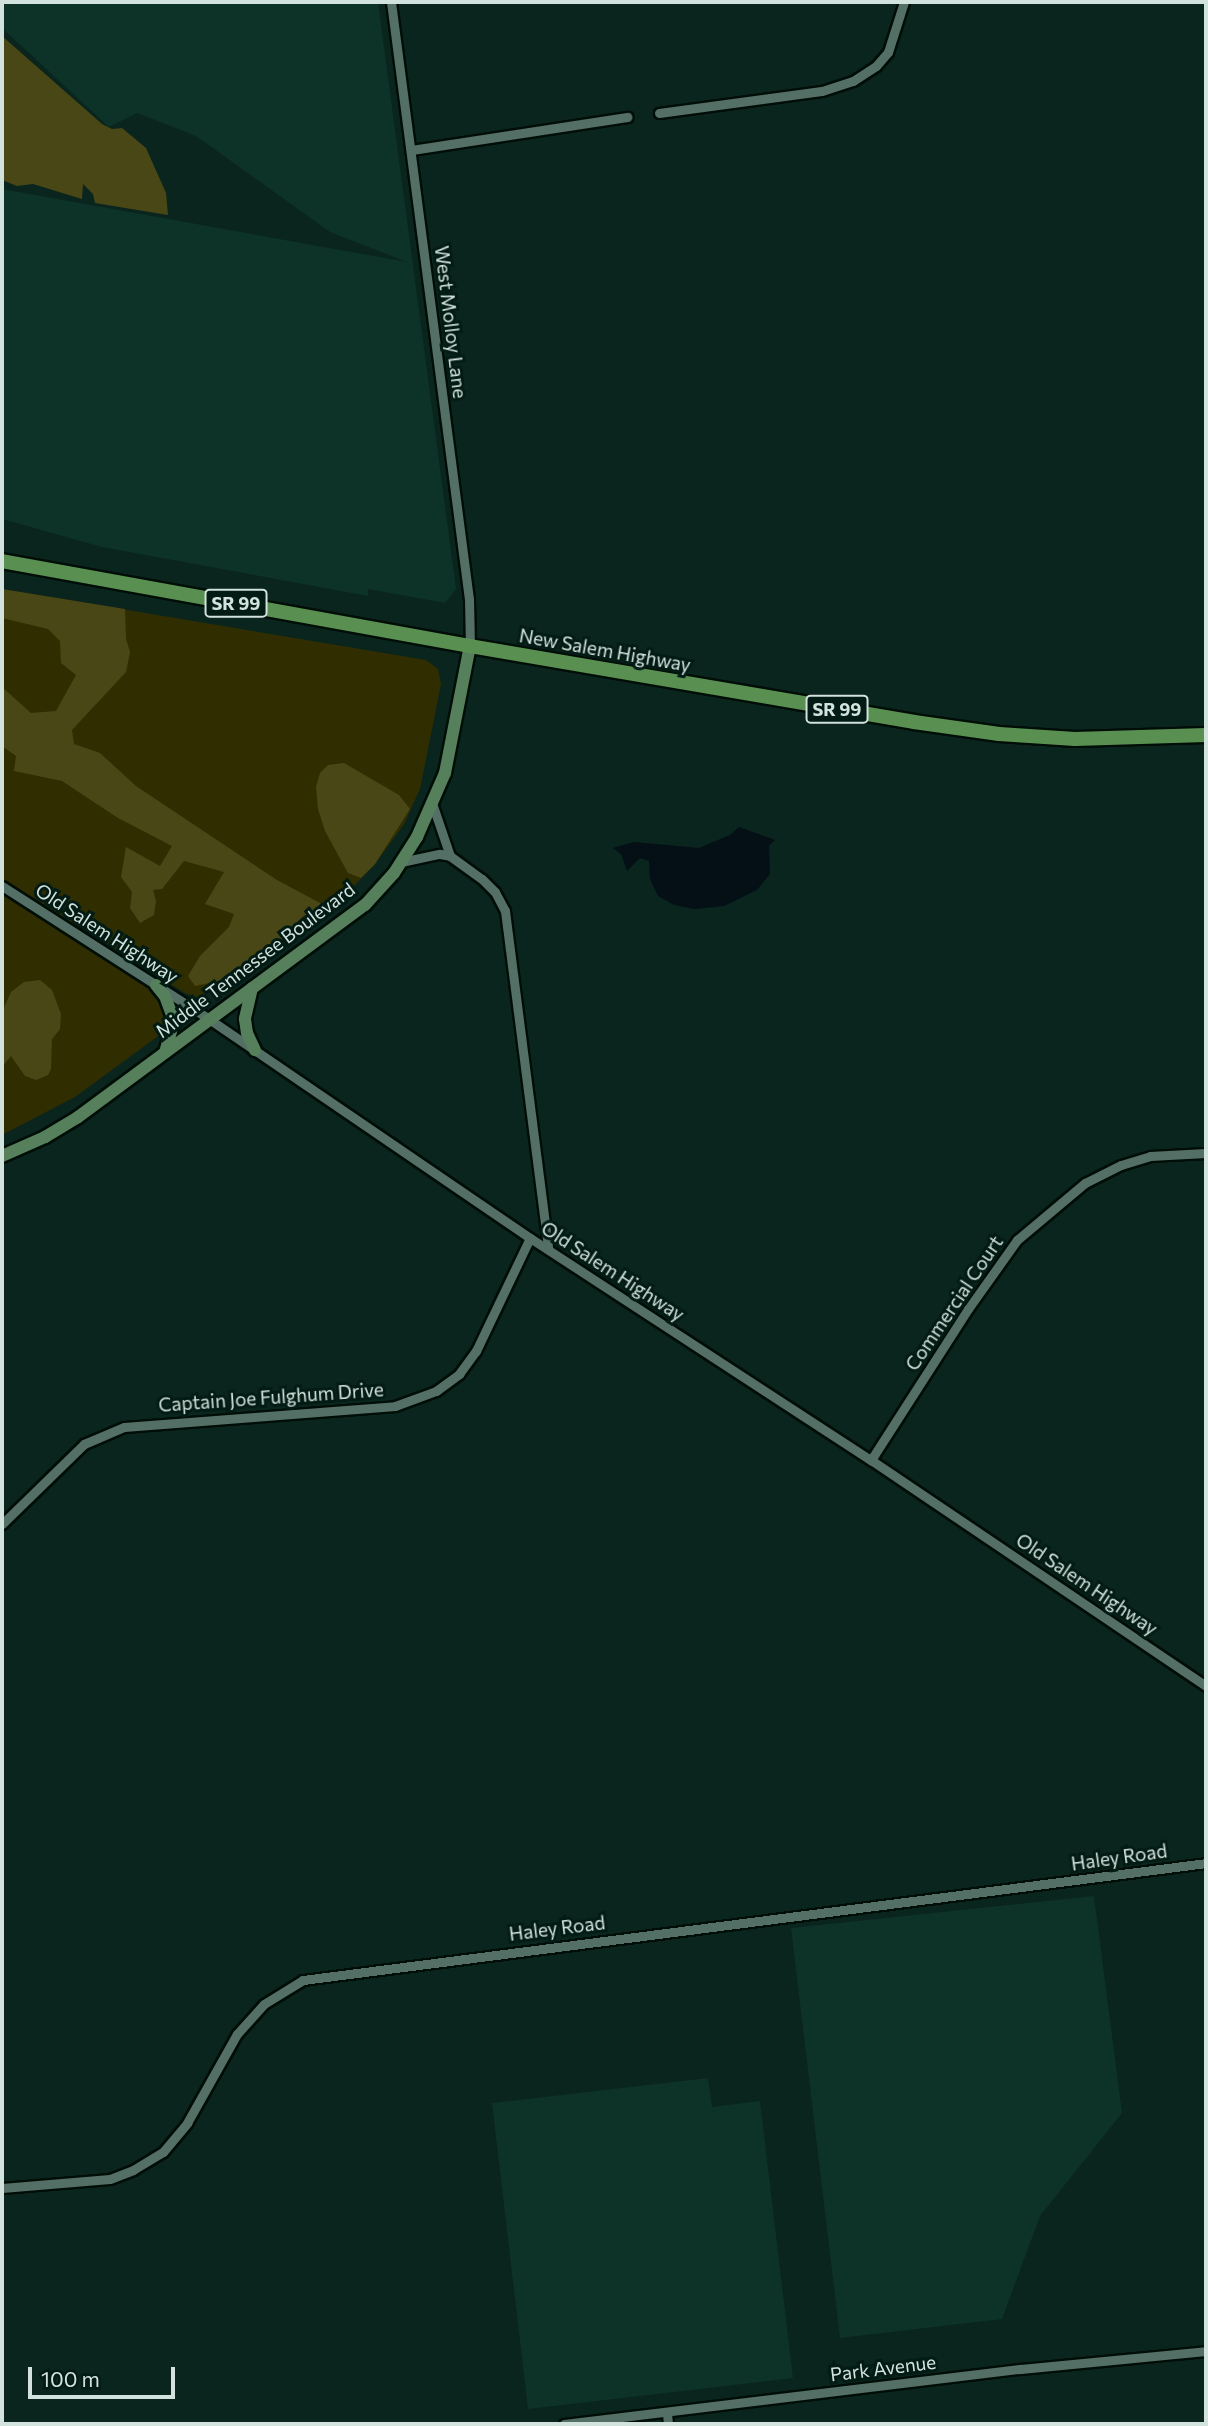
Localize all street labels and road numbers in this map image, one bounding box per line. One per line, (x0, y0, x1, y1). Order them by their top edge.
street label: West Molloy Lane (430, 244, 472, 400)
road number: SR 99 (204, 588, 268, 618)
street label: New Salem Highway (517, 624, 693, 676)
road number: SR 99 (806, 694, 868, 724)
street label: Old Salem Highway (31, 878, 183, 988)
street label: Middle Tennessee Boulevard (151, 878, 359, 1042)
street label: Old Salem Highway (537, 1216, 689, 1326)
street label: Commercial Court (900, 1231, 1008, 1375)
street label: Captain Joe Fulghum Drive (158, 1378, 384, 1416)
street label: Old Salem Highway (1012, 1528, 1162, 1640)
street label: Haley Road (1070, 1839, 1168, 1875)
street label: Haley Road (508, 1911, 606, 1945)
street label: Park Avenue (829, 2350, 937, 2386)

